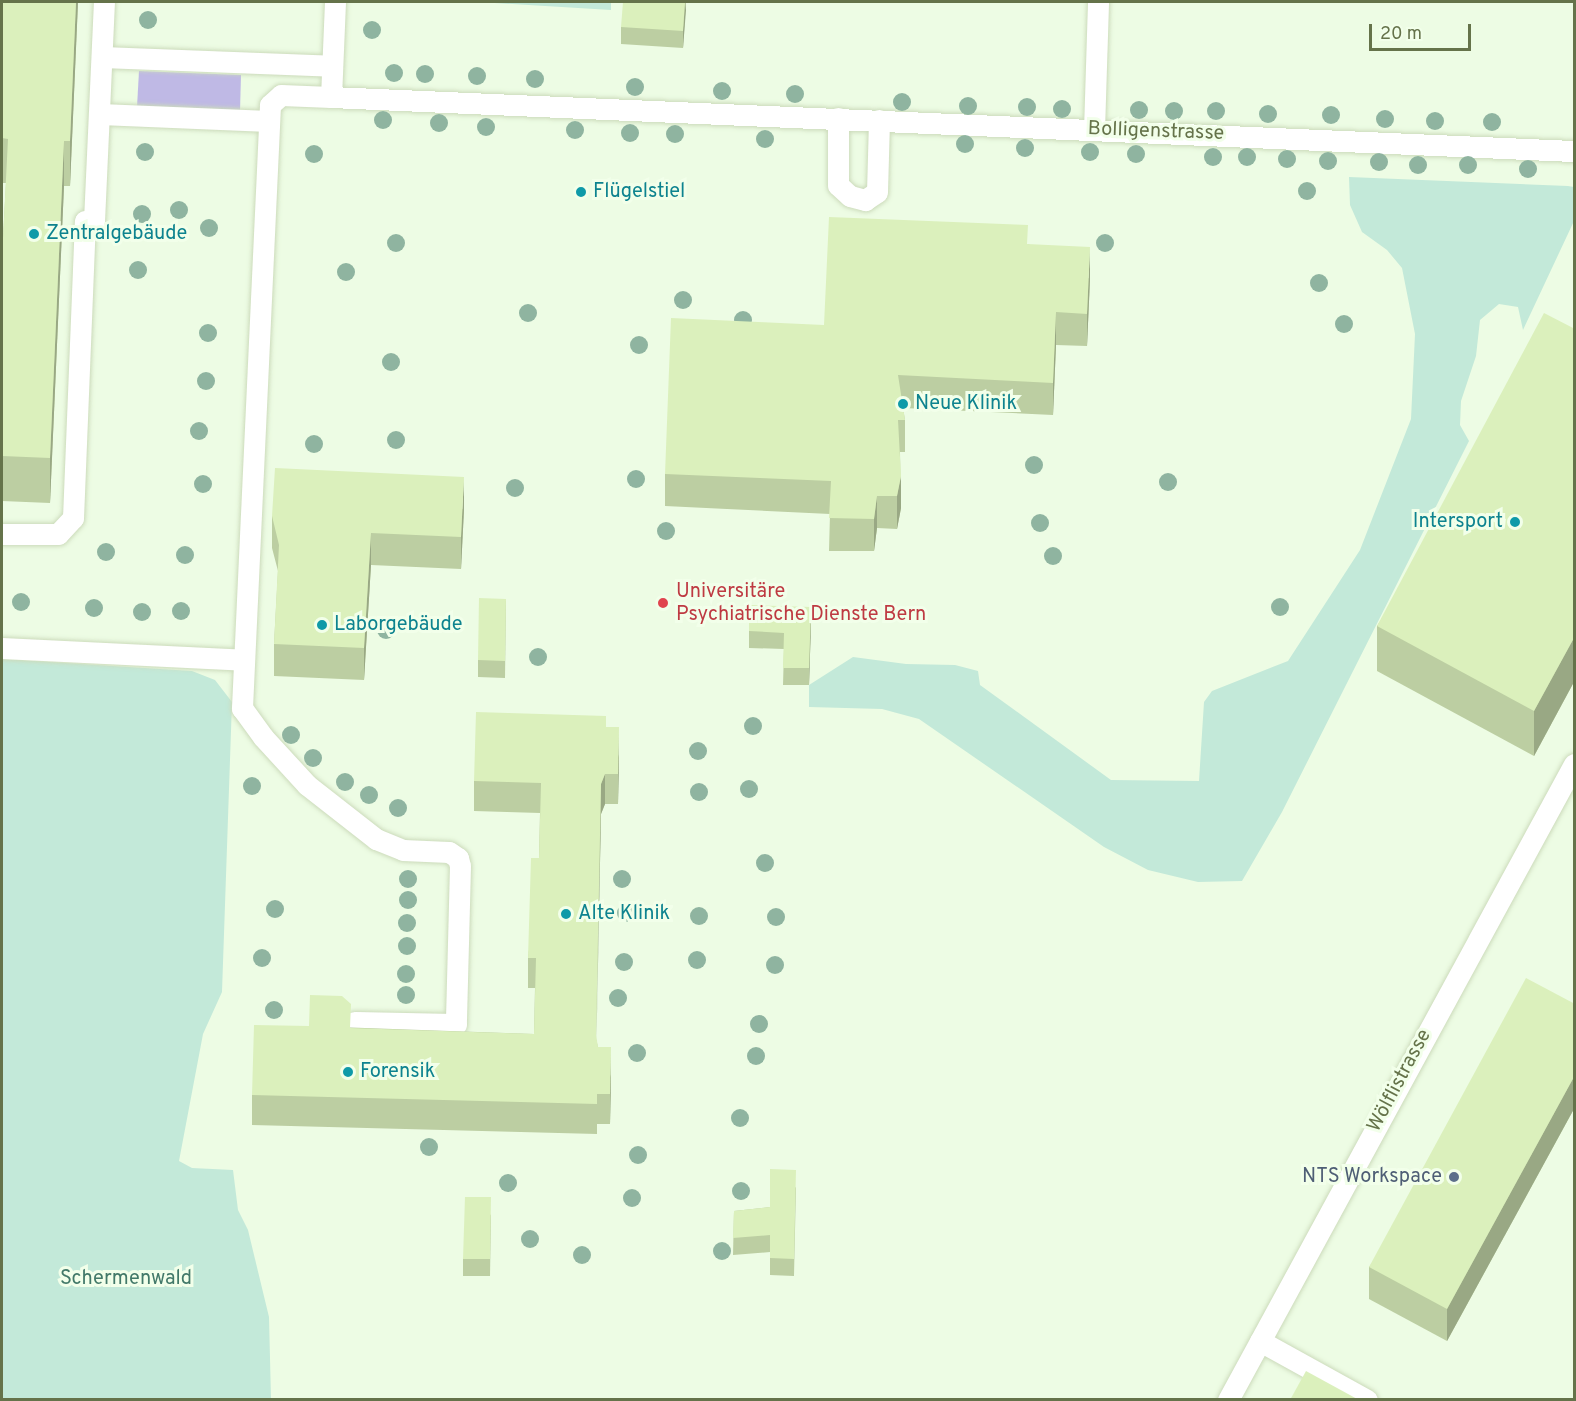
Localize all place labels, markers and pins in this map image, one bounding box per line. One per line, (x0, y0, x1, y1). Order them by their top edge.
place label: Flügelstiel (593, 180, 685, 204)
marker: Flügelstiel (574, 185, 588, 199)
place label: Zentralgebäude (46, 222, 187, 246)
marker: Zentralgebäude (27, 227, 41, 241)
place label: Neue Klinik (915, 392, 1017, 416)
marker: Neue Klinik (896, 397, 910, 411)
place label: Intersport (1413, 510, 1503, 534)
marker: Intersport (1508, 515, 1522, 529)
place label: Universitäre Psychiatrische Dienste Bern (676, 580, 926, 627)
marker: Universitäre Psychiatrische Dienste Bern (654, 594, 672, 612)
place label: Laborgebäude (334, 613, 462, 637)
marker: Laborgebäude (315, 618, 329, 632)
place label: Alte Klinik (578, 902, 670, 926)
marker: Alte Klinik (559, 907, 573, 921)
place label: Forensik (360, 1060, 435, 1084)
marker: Forensik (341, 1065, 355, 1079)
place label: NTS Workspace (1302, 1165, 1442, 1189)
marker: NTS Workspace (1447, 1170, 1461, 1184)

